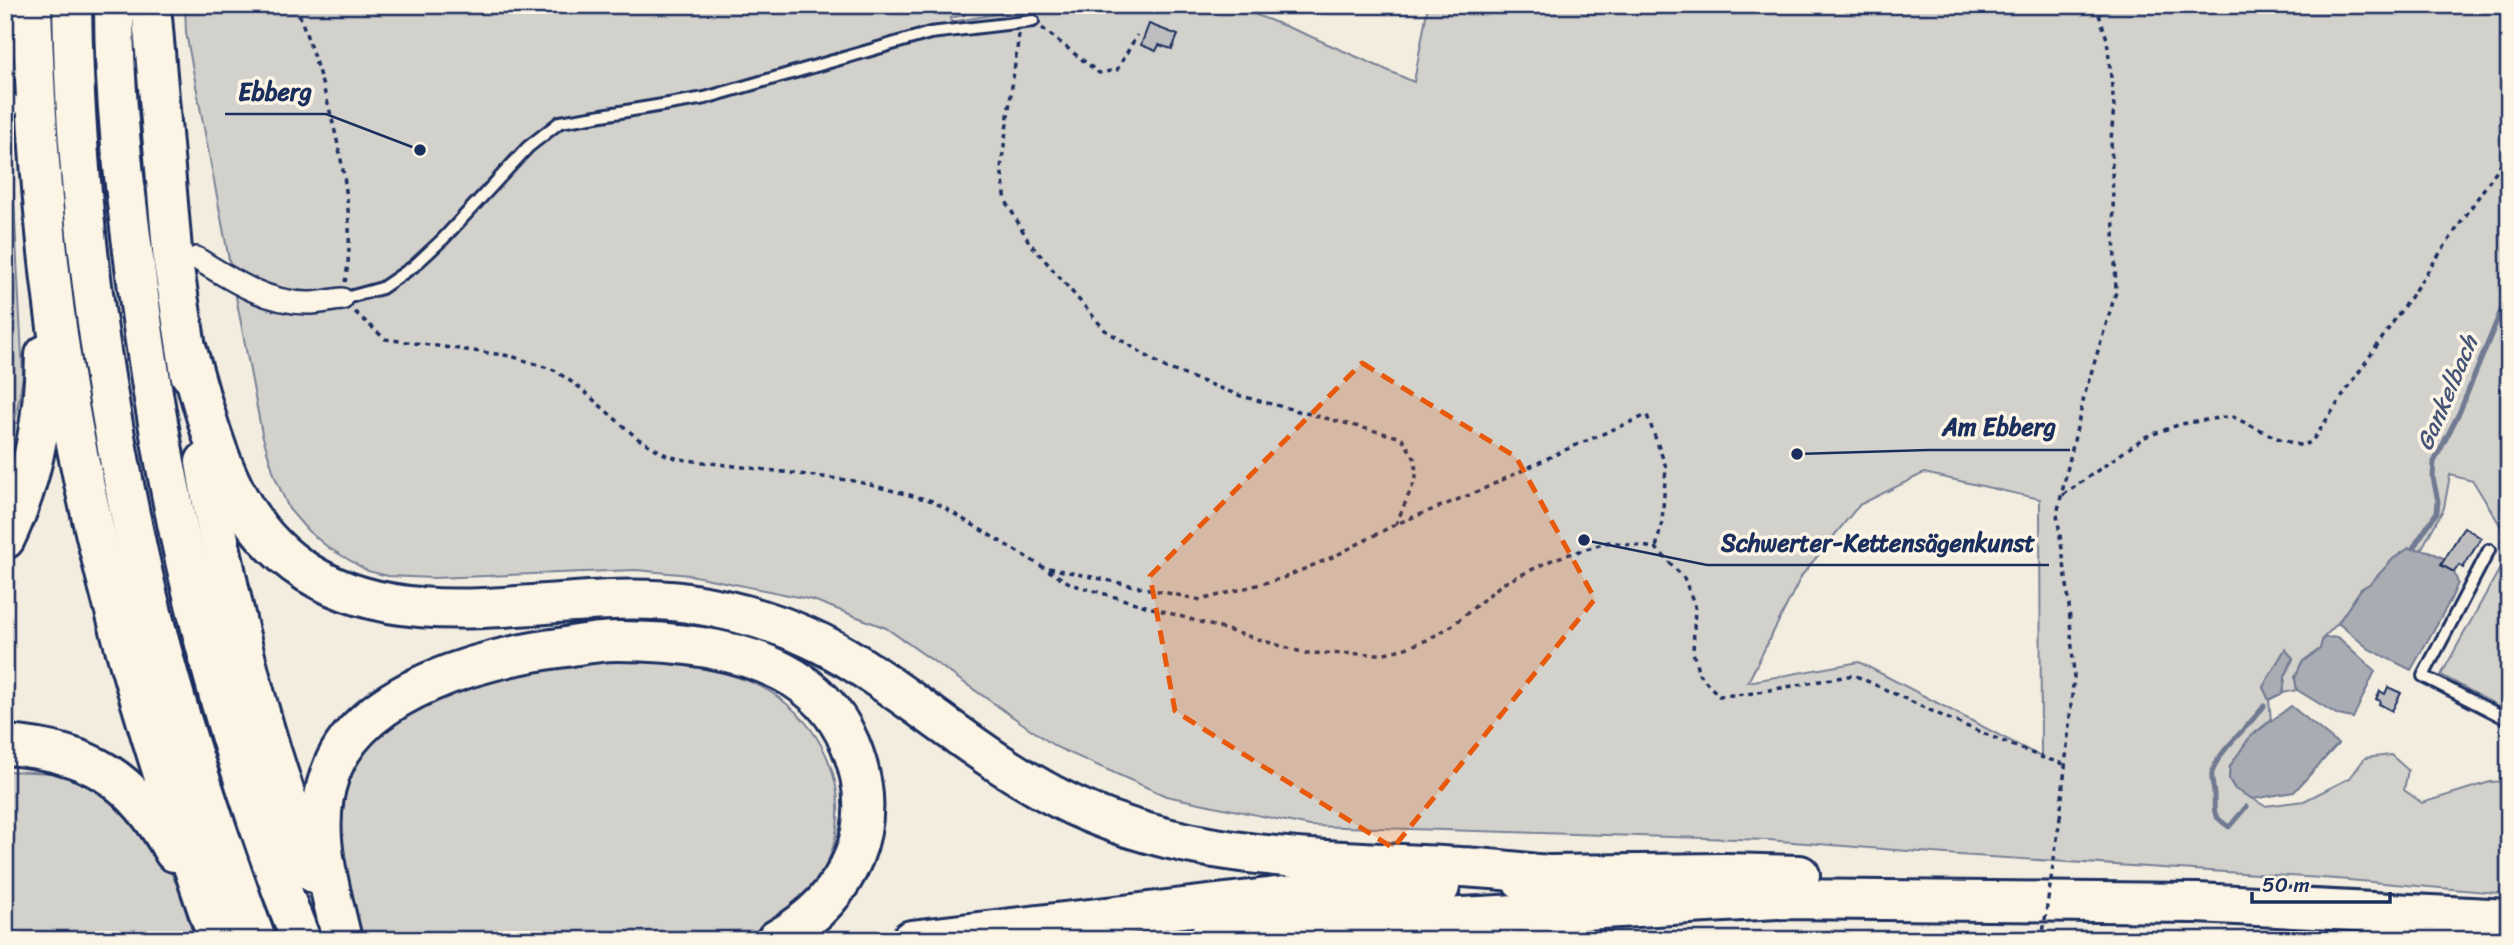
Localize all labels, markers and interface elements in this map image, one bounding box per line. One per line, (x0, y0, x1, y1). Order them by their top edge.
callout: Ebberg (225, 69, 326, 114)
text: Ebberg (238, 71, 312, 113)
water label: Gankelbach (2404, 327, 2491, 457)
callout: Am Ebberg (1928, 405, 2070, 450)
text: Am Ebberg (1941, 406, 2056, 448)
callout: Schwerter-Kettensägenkunst (1707, 520, 2049, 565)
text: Schwerter-Kettensägenkunst (1720, 522, 2036, 564)
scale bar (2252, 861, 2390, 905)
text: 50 m (2262, 866, 2310, 904)

